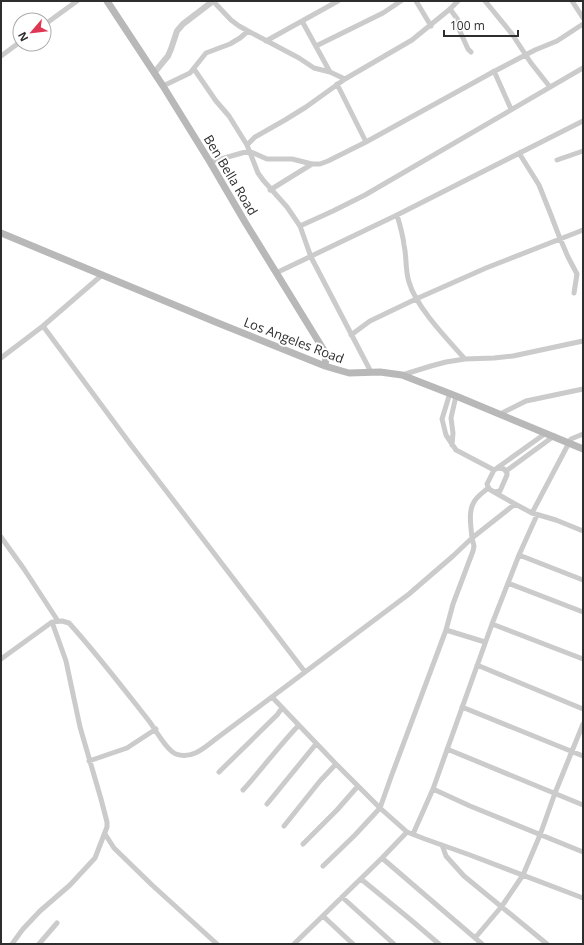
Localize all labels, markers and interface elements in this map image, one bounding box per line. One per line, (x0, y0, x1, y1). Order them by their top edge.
north arrow (12, 12, 52, 52)
scale bar (444, 12, 518, 38)
text: 100 m (450, 17, 485, 34)
text: N (14, 29, 31, 44)
street label: Ben Bella Road (200, 131, 262, 219)
street label: Los Angeles Road (241, 313, 347, 367)

